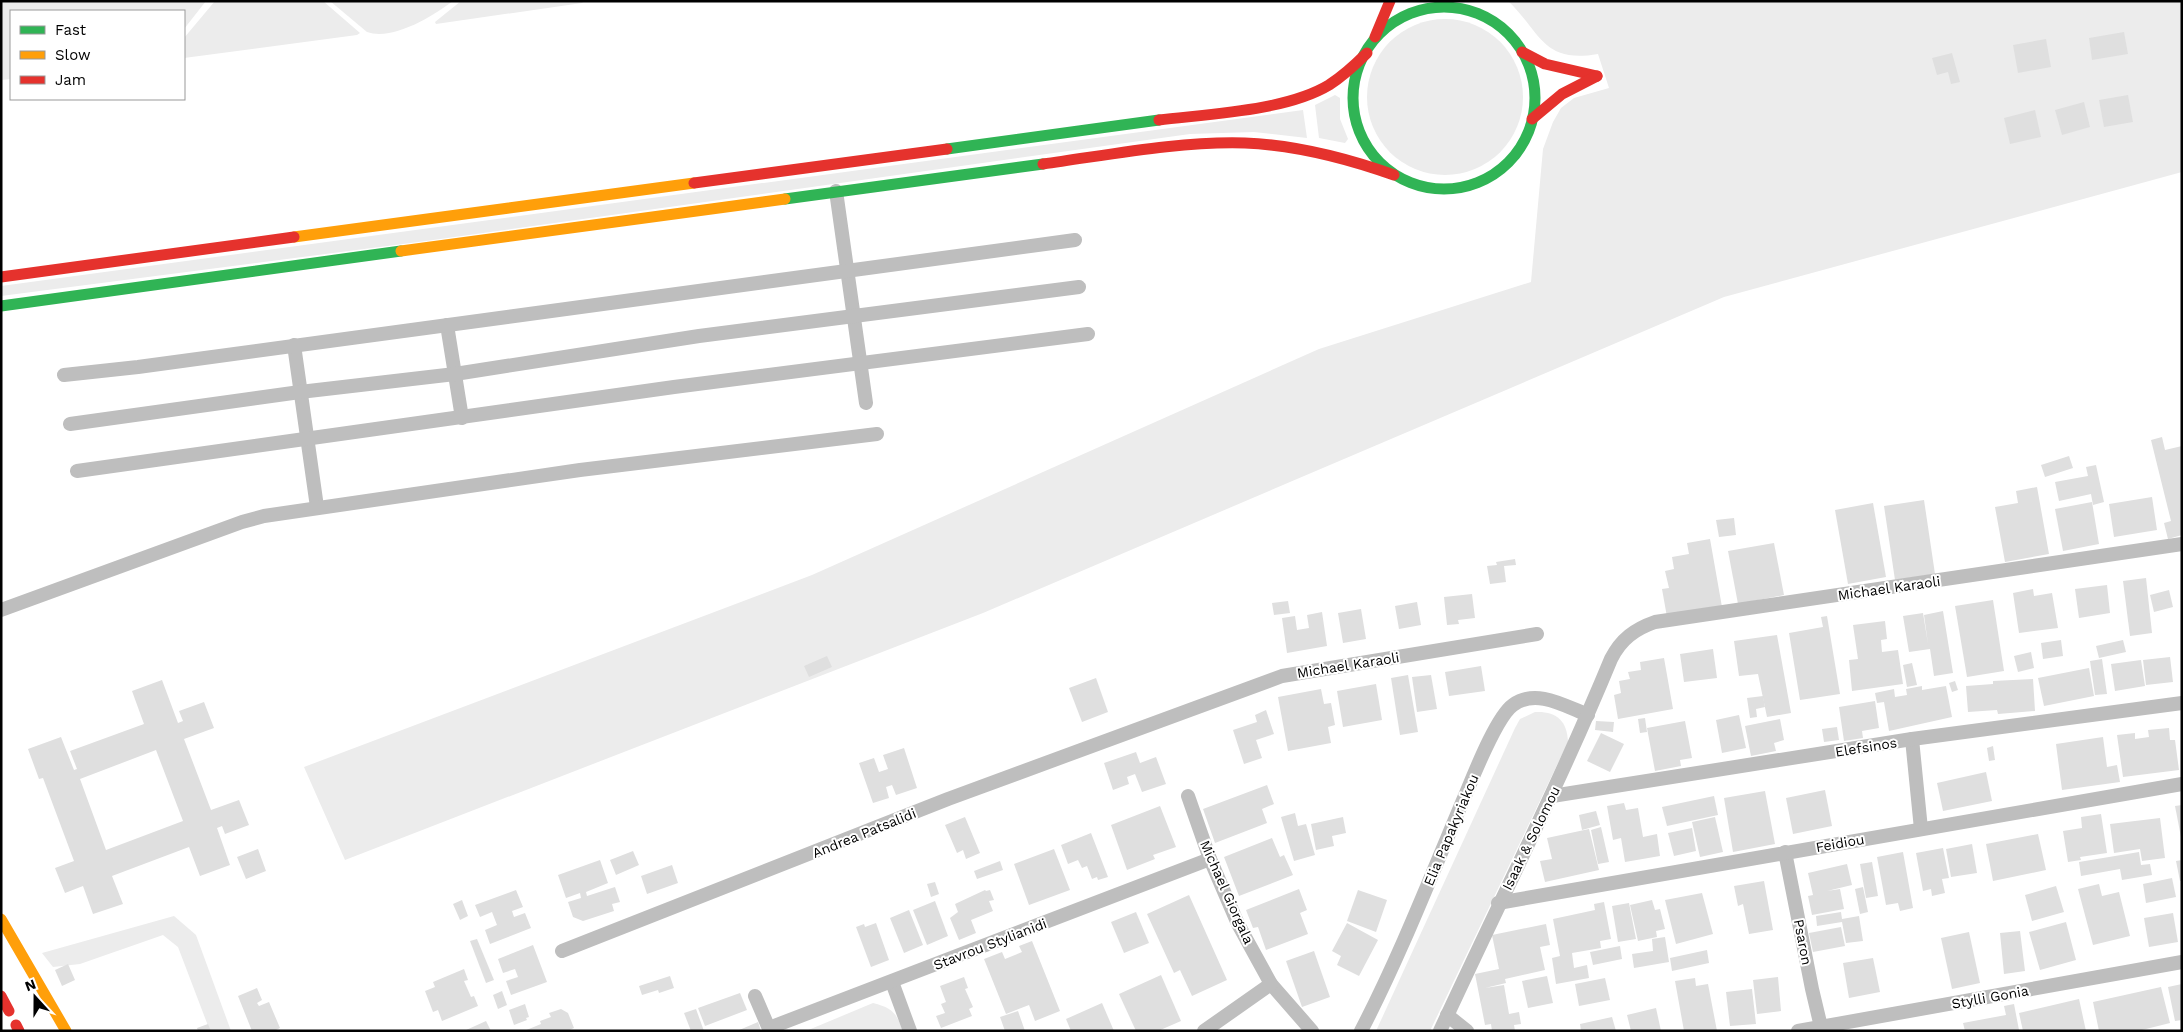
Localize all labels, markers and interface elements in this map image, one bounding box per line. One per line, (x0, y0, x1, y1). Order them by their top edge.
legend (10, 10, 185, 100)
text: Fast (55, 21, 87, 39)
text: Slow (55, 46, 91, 64)
text: Jam (55, 71, 86, 89)
street label: Michael Karaoli (1837, 573, 1941, 603)
street label: Michael Karaoli (1296, 649, 1400, 681)
street label: Elefsinos (1834, 734, 1898, 760)
street label: Elia Papakyriakou (1420, 772, 1482, 888)
street label: Isaak & Solomou (1499, 783, 1563, 893)
street label: Andrea Patsalidi (810, 805, 918, 861)
street label: Feidiou (1814, 831, 1866, 855)
street label: Michael Giorgala (1197, 838, 1257, 946)
street label: Stavrou Stylianidi (931, 915, 1049, 973)
street label: Psaron (1791, 918, 1815, 966)
north arrow (10, 972, 60, 1022)
text: N (23, 976, 38, 994)
street label: Stylli Gonia (1950, 982, 2030, 1012)

